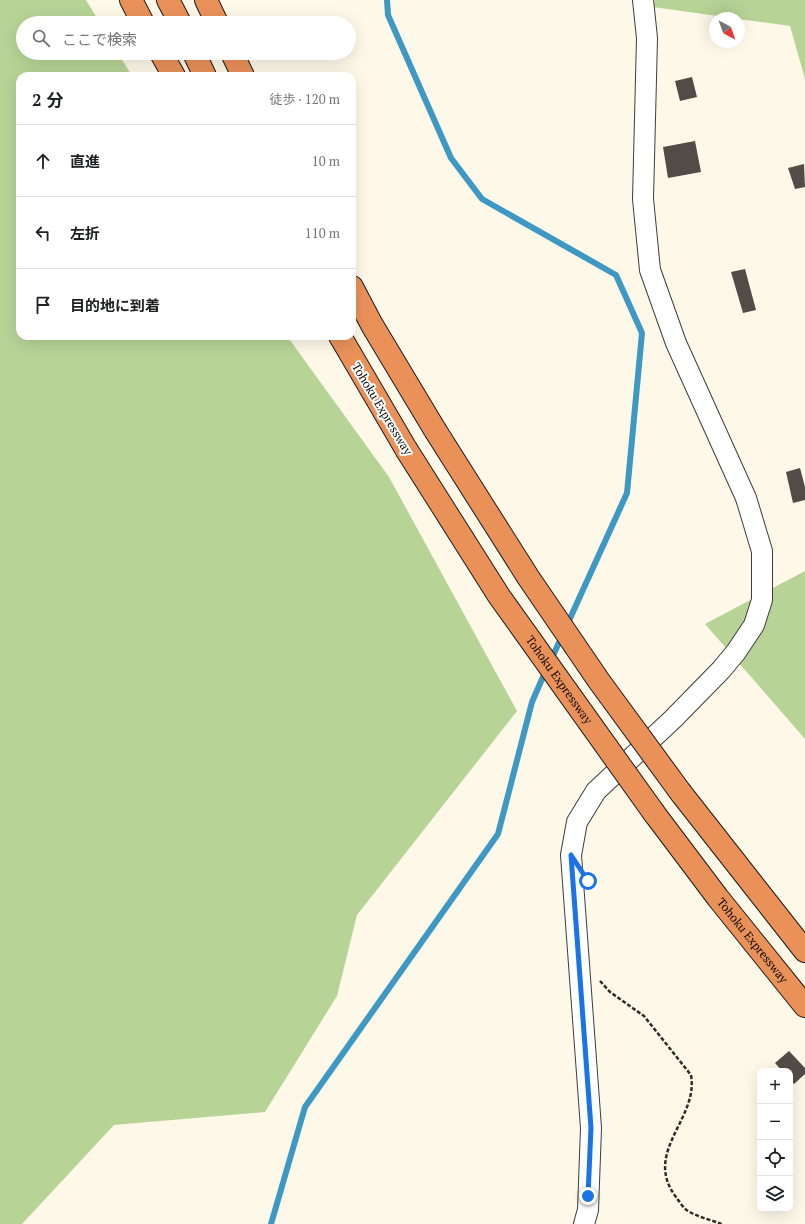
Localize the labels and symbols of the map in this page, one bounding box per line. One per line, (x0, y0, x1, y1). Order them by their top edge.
north arrow (709, 12, 745, 48)
street label: Tohoku Expressway (349, 360, 416, 458)
street label: Tohoku Expressway (523, 632, 596, 727)
route start (579, 872, 597, 890)
street label: Tohoku Expressway (714, 895, 792, 987)
route end (579, 1187, 597, 1205)

